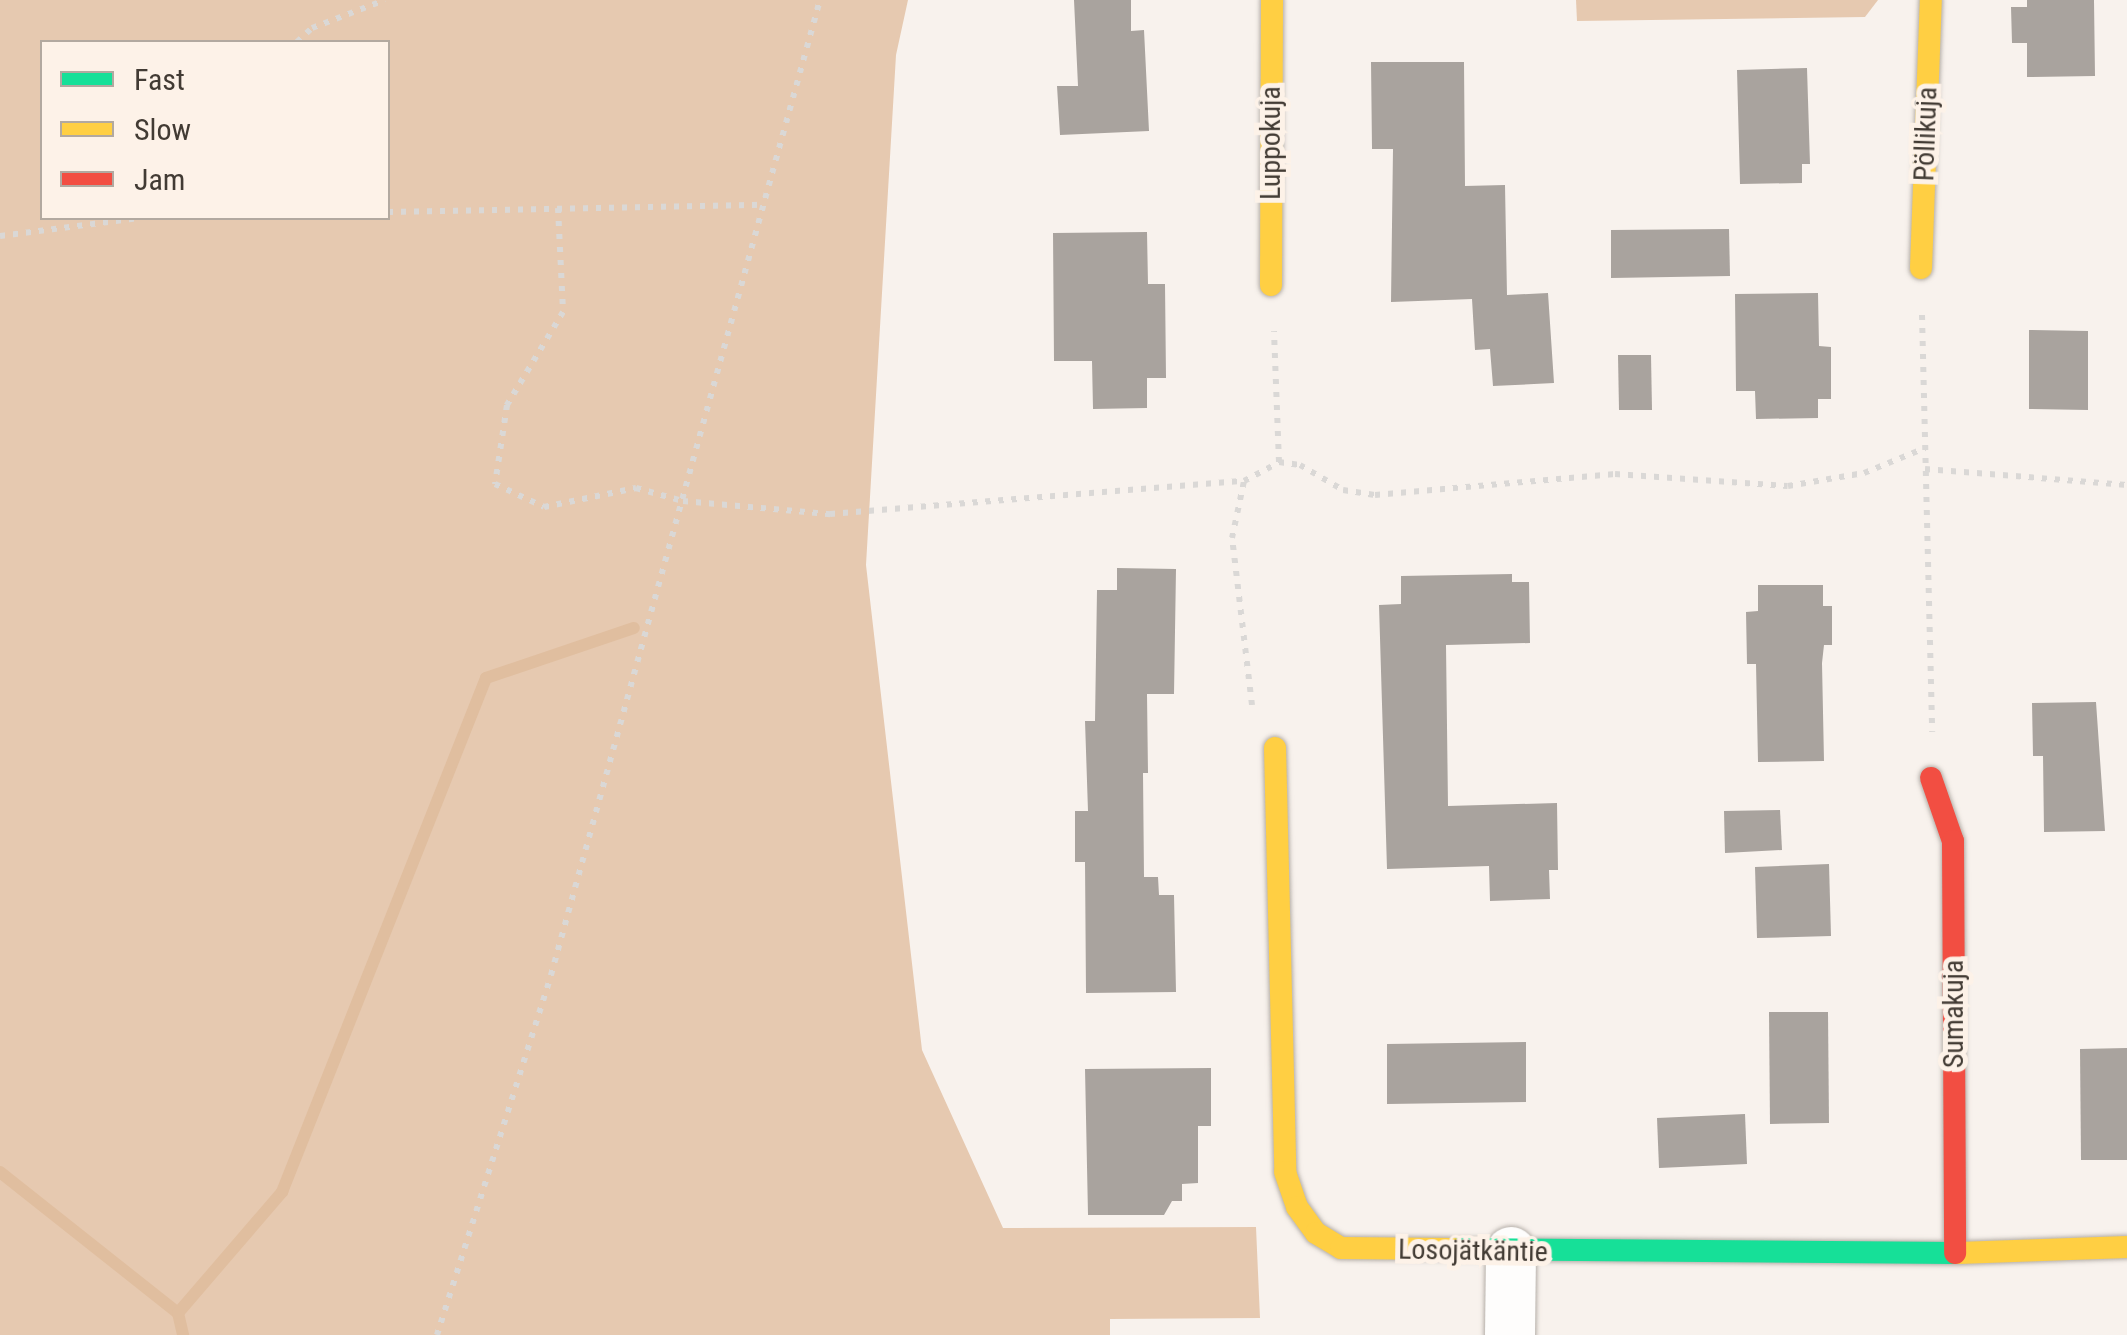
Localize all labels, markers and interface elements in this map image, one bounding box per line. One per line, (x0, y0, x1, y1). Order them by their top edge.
legend (40, 40, 390, 220)
text: Fast (134, 62, 185, 97)
street label: Luppokuja (1254, 86, 1288, 200)
street label: Pöllikuja (1908, 86, 1944, 182)
text: Slow (134, 112, 191, 147)
text: Jam (134, 162, 185, 197)
street label: Sumakuja (1937, 960, 1971, 1068)
street label: Losojätkäntie (1398, 1233, 1548, 1269)

